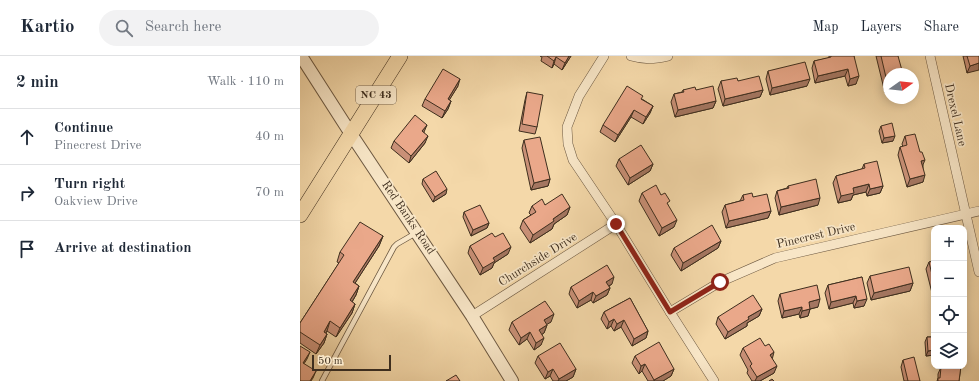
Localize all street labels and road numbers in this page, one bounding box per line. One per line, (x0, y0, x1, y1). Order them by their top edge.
street label: Drexel Lane (942, 83, 968, 148)
road number: NC 43 (356, 86, 396, 104)
street label: Red Banks Road (379, 179, 437, 257)
street label: Pinecrest Drive (775, 221, 857, 251)
street label: Churchside Drive (497, 231, 580, 289)

